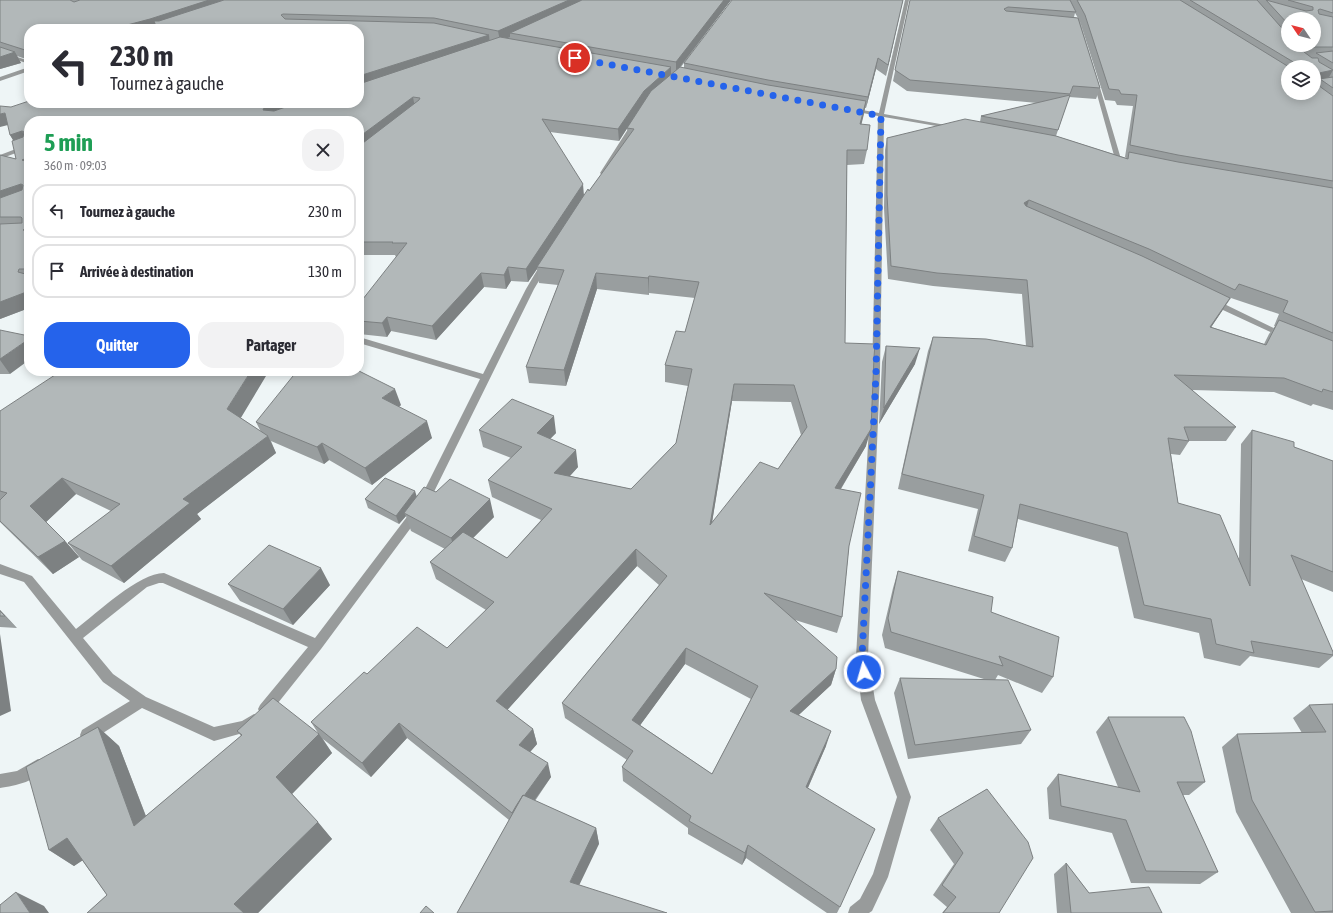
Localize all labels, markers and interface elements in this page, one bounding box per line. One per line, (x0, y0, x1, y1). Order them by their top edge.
north arrow (1281, 12, 1321, 52)
map controls (1281, 12, 1321, 100)
icon: left (44, 40, 96, 92)
text: 230 m (110, 40, 173, 72)
pin (558, 41, 592, 75)
icon: arrive (564, 47, 586, 69)
button: layers (1281, 60, 1321, 100)
text: Tournez à gauche (110, 73, 224, 94)
text: 5 min (44, 129, 93, 156)
button: close (302, 129, 344, 171)
text: 360 m · 09:03 (44, 158, 107, 173)
icon: left (46, 200, 68, 222)
text: Tournez à gauche (80, 203, 175, 220)
text: 230 m (308, 203, 342, 220)
icon: arrive (46, 260, 68, 282)
text: Arrivée à destination (80, 263, 194, 280)
text: 130 m (308, 263, 342, 280)
button: Quitter (44, 322, 190, 368)
button: Partager (198, 322, 344, 368)
position arrow (843, 651, 885, 693)

